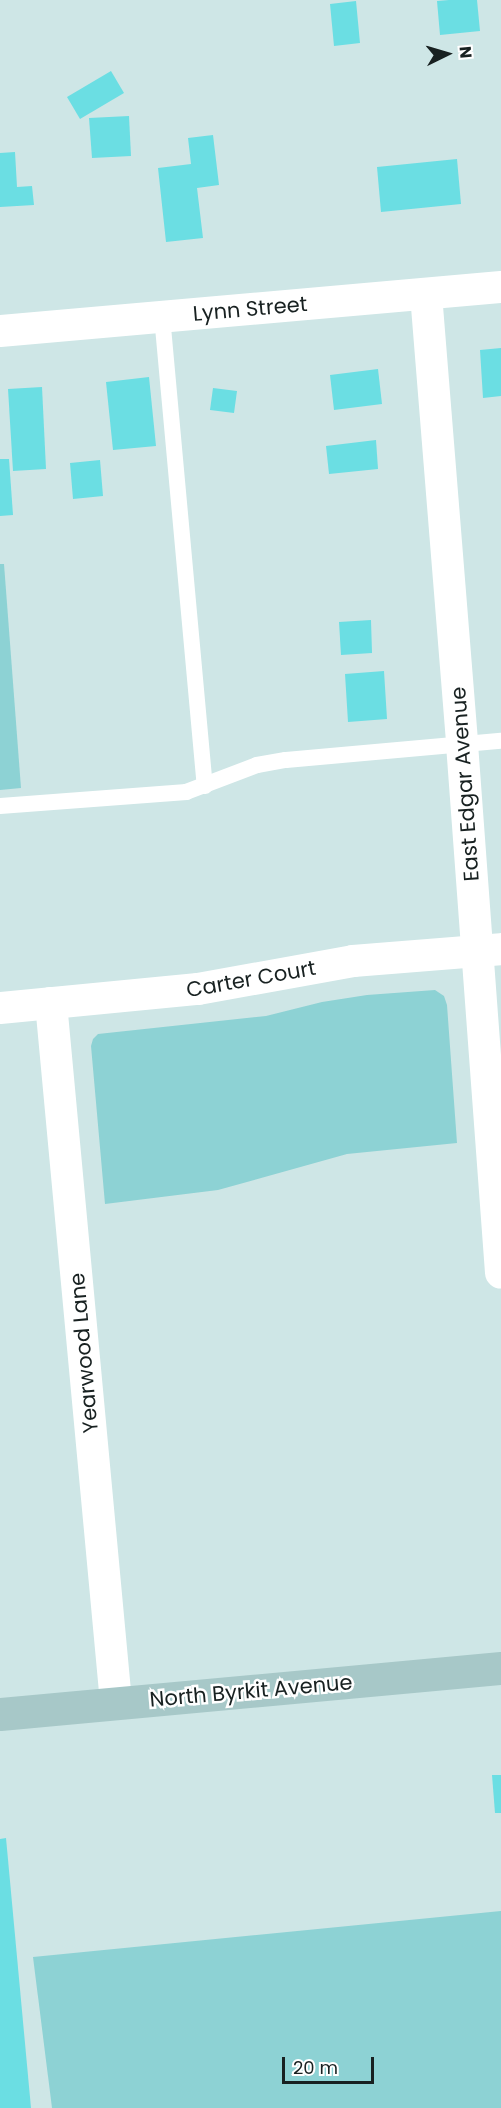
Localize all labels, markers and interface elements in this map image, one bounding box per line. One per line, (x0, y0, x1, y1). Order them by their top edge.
north arrow (417, 24, 477, 84)
text: N (453, 45, 477, 59)
street label: Lynn Street (192, 291, 308, 327)
street label: East Edgar Avenue (446, 686, 484, 882)
street label: Carter Court (184, 955, 318, 1003)
street label: Yearwood Lane (64, 1272, 104, 1434)
street label: North Byrkit Avenue (149, 1670, 353, 1712)
scale bar (285, 2045, 376, 2083)
text: 20 m (293, 2055, 338, 2080)

